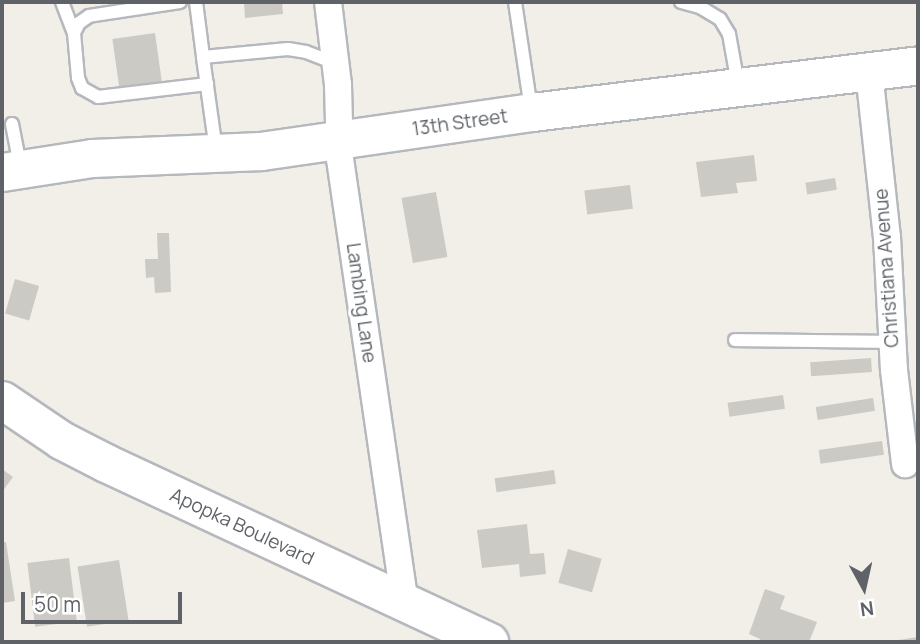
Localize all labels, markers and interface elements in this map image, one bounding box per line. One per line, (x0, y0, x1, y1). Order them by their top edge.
street label: 13th Street (411, 105, 509, 141)
street label: Christiana Avenue (870, 188, 904, 348)
street label: Lambing Lane (341, 242, 381, 364)
street label: Apopka Boulevard (166, 484, 318, 570)
north arrow (829, 553, 899, 623)
scale bar (24, 578, 186, 622)
text: 50 m (34, 590, 81, 618)
text: N (858, 595, 875, 623)

